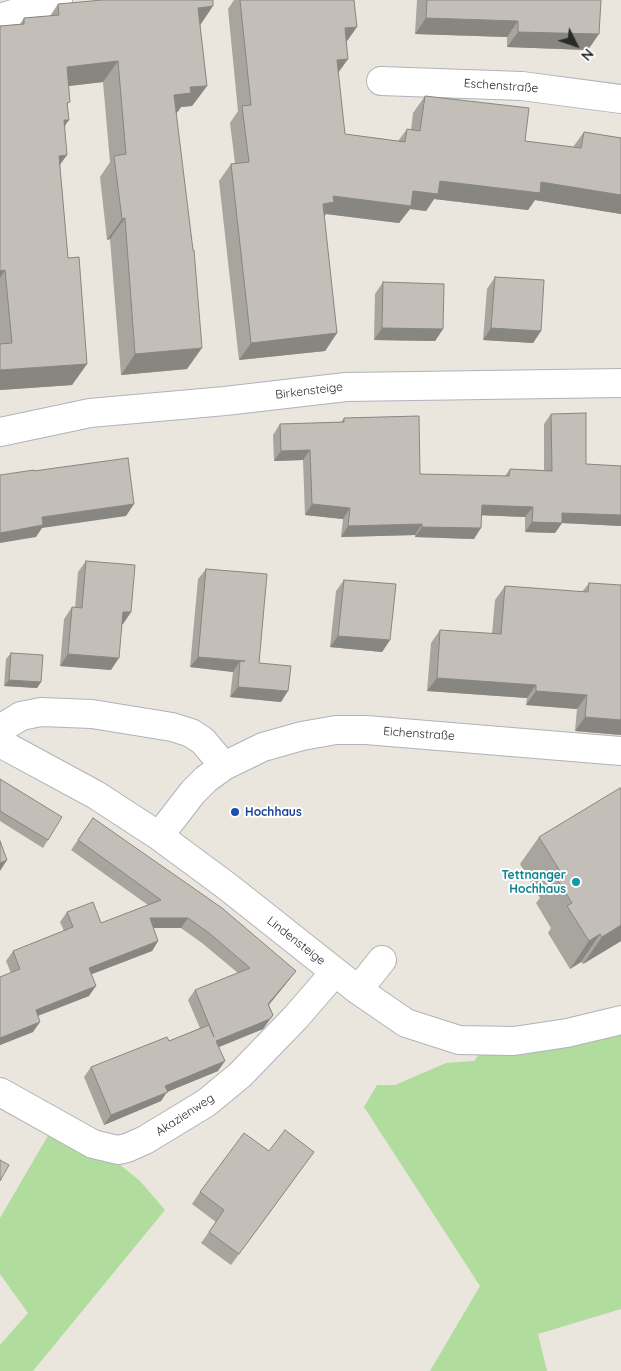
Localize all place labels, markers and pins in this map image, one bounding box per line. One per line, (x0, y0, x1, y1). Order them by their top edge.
place label: Hochhaus (245, 805, 302, 819)
marker: Hochhaus (229, 806, 241, 818)
place label: Tettnanger Hochhaus (501, 868, 566, 896)
marker: Tettnanger Hochhaus (570, 876, 582, 888)

